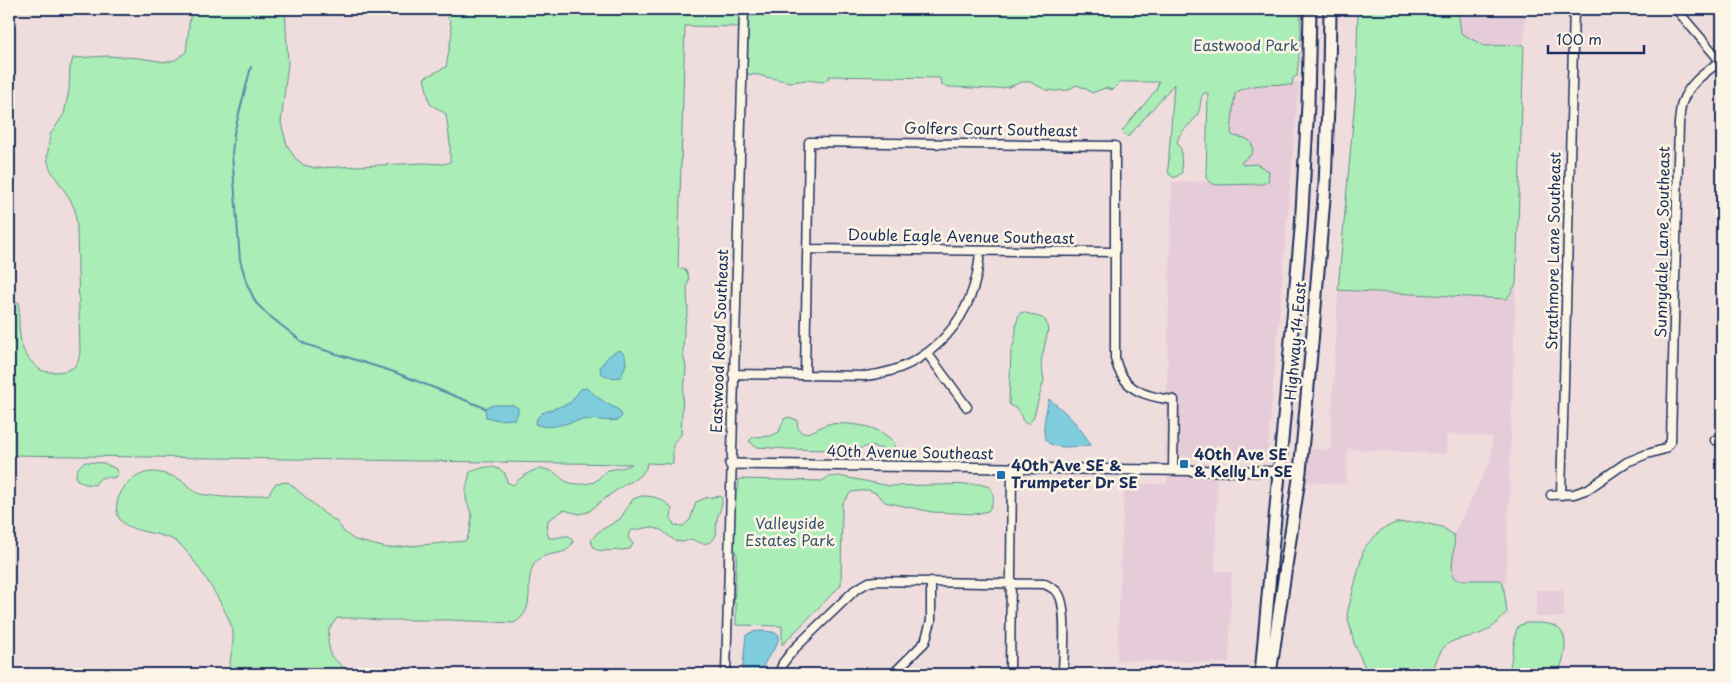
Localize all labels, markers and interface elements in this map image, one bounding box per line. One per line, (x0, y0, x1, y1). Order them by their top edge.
scale bar (1548, 22, 1645, 54)
text: 100 m (1556, 27, 1602, 50)
park label: Eastwood Park (1193, 33, 1299, 56)
street label: Golfers Court Southeast (904, 115, 1078, 142)
street label: Sunnydale Lane Southeast (1648, 146, 1675, 338)
street label: Strathmore Lane Southeast (1539, 152, 1566, 350)
street label: Double Eagle Avenue Southeast (847, 222, 1075, 249)
street label: Eastwood Road Southeast (704, 249, 733, 433)
street label: Highway 14 East (1278, 281, 1311, 401)
street label: 40th Avenue Southeast (826, 439, 994, 464)
place label: 40th Ave SE & Kelly Ln SE (1194, 442, 1293, 482)
place label: 40th Ave SE & Trumpeter Dr SE (1011, 453, 1138, 493)
marker: 40th Ave SE & Kelly Ln SE (1178, 458, 1190, 470)
marker: 40th Ave SE & Trumpeter Dr SE (995, 469, 1007, 481)
park label: Valleyside Estates Park (745, 511, 835, 551)

